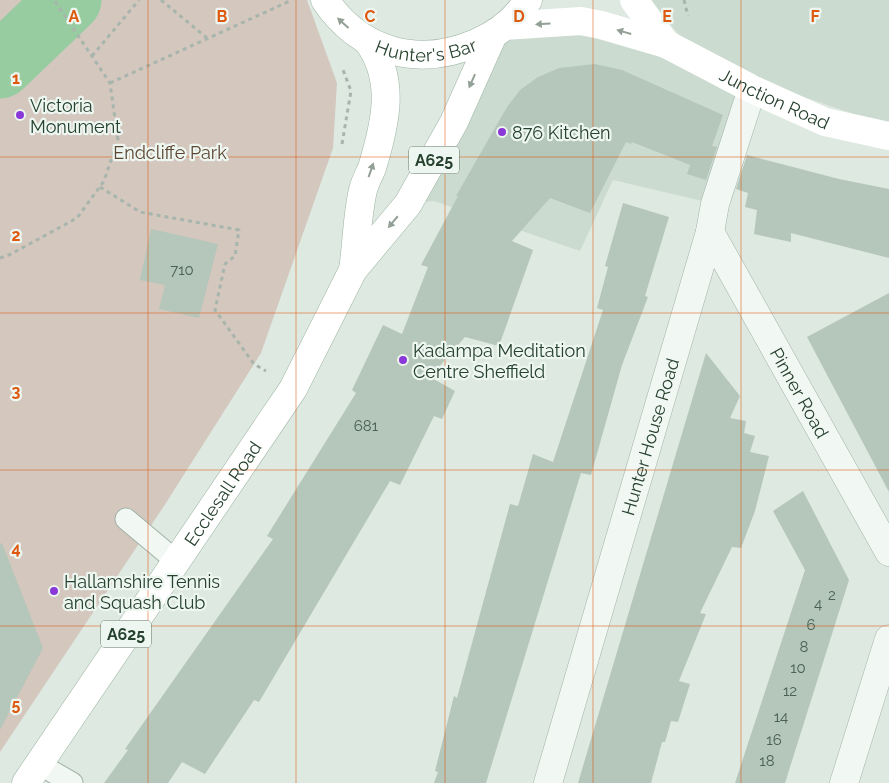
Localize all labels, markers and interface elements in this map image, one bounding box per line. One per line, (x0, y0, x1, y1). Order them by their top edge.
text: A (69, 7, 80, 26)
text: B (217, 7, 228, 26)
text: C (365, 7, 376, 26)
text: D (513, 7, 525, 26)
text: E (662, 7, 672, 26)
text: F (810, 7, 820, 26)
one-way arrow (337, 18, 349, 29)
one-way arrow (535, 20, 551, 28)
one-way arrow (616, 27, 631, 35)
street label: Hunter's Bar (373, 33, 480, 65)
street label: Junction Road (716, 64, 833, 133)
text: 1 (12, 69, 20, 88)
one-way arrow (467, 74, 475, 88)
place label: Victoria Monument (30, 95, 121, 137)
marker: Victoria Monument (14, 109, 26, 121)
place label: 876 Kitchen (512, 122, 611, 143)
marker: 876 Kitchen (496, 126, 508, 138)
park label: Endcliffe Park (113, 142, 227, 163)
road number: A625 (409, 146, 459, 174)
one-way arrow (367, 163, 375, 178)
one-way arrow (387, 216, 399, 228)
text: 2 (11, 226, 21, 245)
house number: 710 (170, 261, 194, 279)
place label: Kadampa Meditation Centre Sheffield (413, 340, 586, 382)
street label: Pinner Road (766, 344, 834, 442)
marker: Kadampa Meditation Centre Sheffield (397, 354, 409, 366)
street label: Hunter House Road (617, 356, 683, 518)
text: 3 (12, 382, 21, 401)
house number: 681 (354, 417, 379, 435)
street label: Ecclesall Road (180, 437, 265, 549)
text: 4 (11, 539, 21, 558)
place label: Hallamshire Tennis and Squash Club (64, 571, 220, 613)
marker: Hallamshire Tennis and Squash Club (48, 585, 60, 597)
house number: 2 (828, 586, 836, 604)
house number: 4 (814, 595, 822, 613)
house number: 6 (806, 616, 816, 634)
road number: A625 (101, 620, 151, 648)
house number: 8 (800, 638, 809, 656)
house number: 10 (790, 659, 806, 677)
house number: 12 (783, 682, 797, 700)
text: 5 (12, 695, 21, 714)
house number: 14 (774, 708, 788, 726)
house number: 16 (766, 731, 782, 749)
house number: 18 (759, 752, 775, 770)

